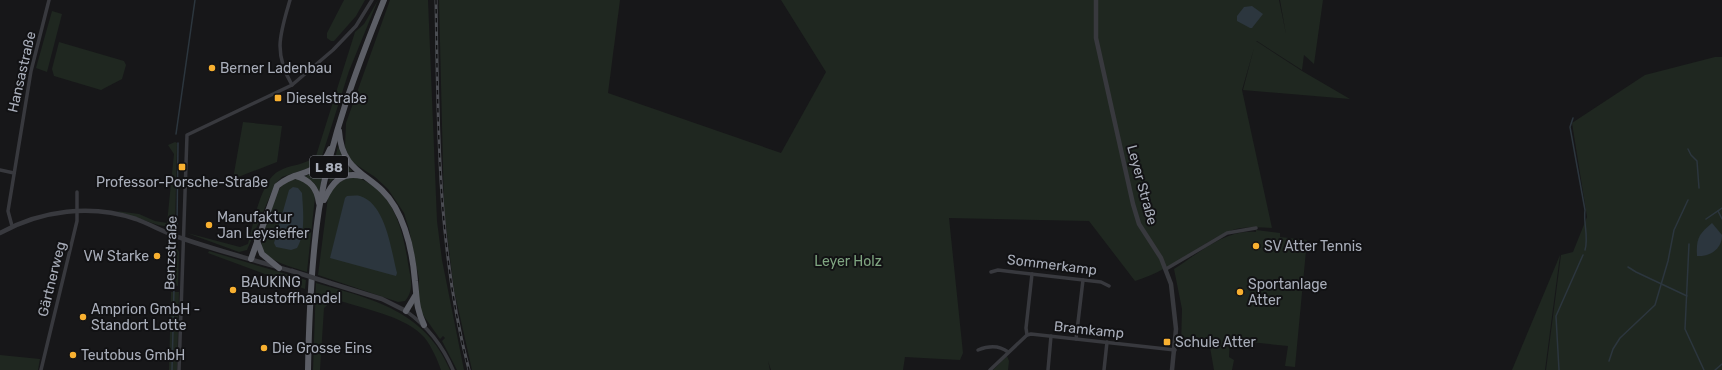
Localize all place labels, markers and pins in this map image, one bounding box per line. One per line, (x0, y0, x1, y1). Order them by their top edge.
place label: Berner Ladenbau (220, 60, 332, 77)
marker: Berner Ladenbau (207, 63, 217, 73)
place label: Dieselstraße (286, 90, 367, 107)
marker: Dieselstraße (273, 93, 283, 103)
marker: Professor-Porsche-Straße (177, 162, 187, 172)
place label: Professor-Porsche-Straße (96, 174, 268, 191)
place label: Manufaktur Jan Leysieffer (217, 209, 310, 242)
marker: Manufaktur Jan Leysieffer (204, 220, 214, 230)
place label: SV Atter Tennis (1264, 238, 1362, 255)
marker: SV Atter Tennis (1251, 241, 1261, 251)
place label: VW Starke (83, 248, 149, 265)
marker: VW Starke (152, 251, 162, 261)
place label: BAUKING Baustoffhandel (241, 274, 341, 307)
place label: Sportanlage Atter (1248, 276, 1328, 309)
marker: BAUKING Baustoffhandel (228, 285, 238, 295)
marker: Sportanlage Atter (1235, 287, 1245, 297)
place label: Amprion GmbH - Standort Lotte (91, 301, 200, 334)
marker: Amprion GmbH - Standort Lotte (78, 312, 88, 322)
place label: Schule Atter (1175, 334, 1256, 351)
marker: Schule Atter (1162, 337, 1172, 347)
place label: Die Grosse Eins (272, 340, 372, 357)
marker: Die Grosse Eins (259, 343, 269, 353)
place label: Teutobus GmbH (81, 347, 185, 364)
marker: Teutobus GmbH (68, 350, 78, 360)

